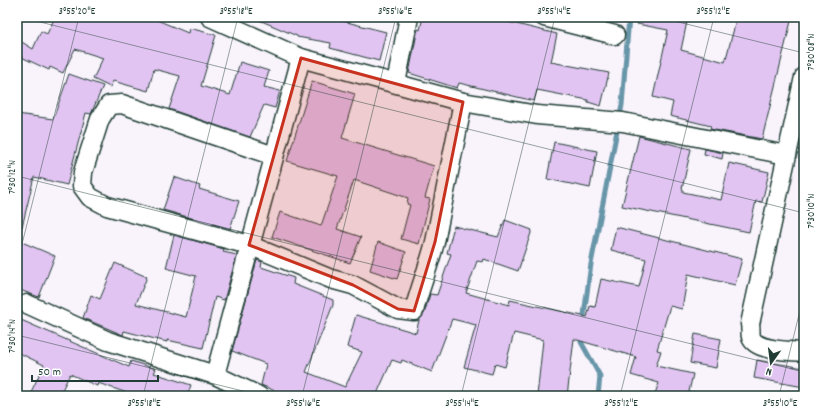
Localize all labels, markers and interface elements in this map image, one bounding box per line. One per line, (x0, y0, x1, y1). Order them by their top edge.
text: 3°55'20"E (59, 5, 96, 19)
text: 3°55'18"E (219, 5, 253, 19)
text: 3°55'16"E (378, 5, 412, 19)
text: 3°55'14"E (537, 5, 571, 19)
text: 3°55'12"E (696, 5, 730, 19)
text: 7°30'08"N (805, 34, 819, 70)
text: 7°30'12"N (6, 160, 20, 194)
text: 7°30'10"N (805, 193, 819, 229)
text: 7°30'14"N (6, 319, 20, 353)
north arrow (751, 343, 791, 383)
scale bar (32, 357, 158, 383)
text: N (764, 362, 774, 379)
text: 50 m (38, 364, 61, 381)
text: 3°55'18"E (127, 397, 161, 411)
text: 3°55'16"E (286, 397, 320, 411)
text: 3°55'14"E (445, 397, 479, 411)
text: 3°55'12"E (604, 397, 638, 411)
text: 3°55'10"E (763, 397, 798, 411)

